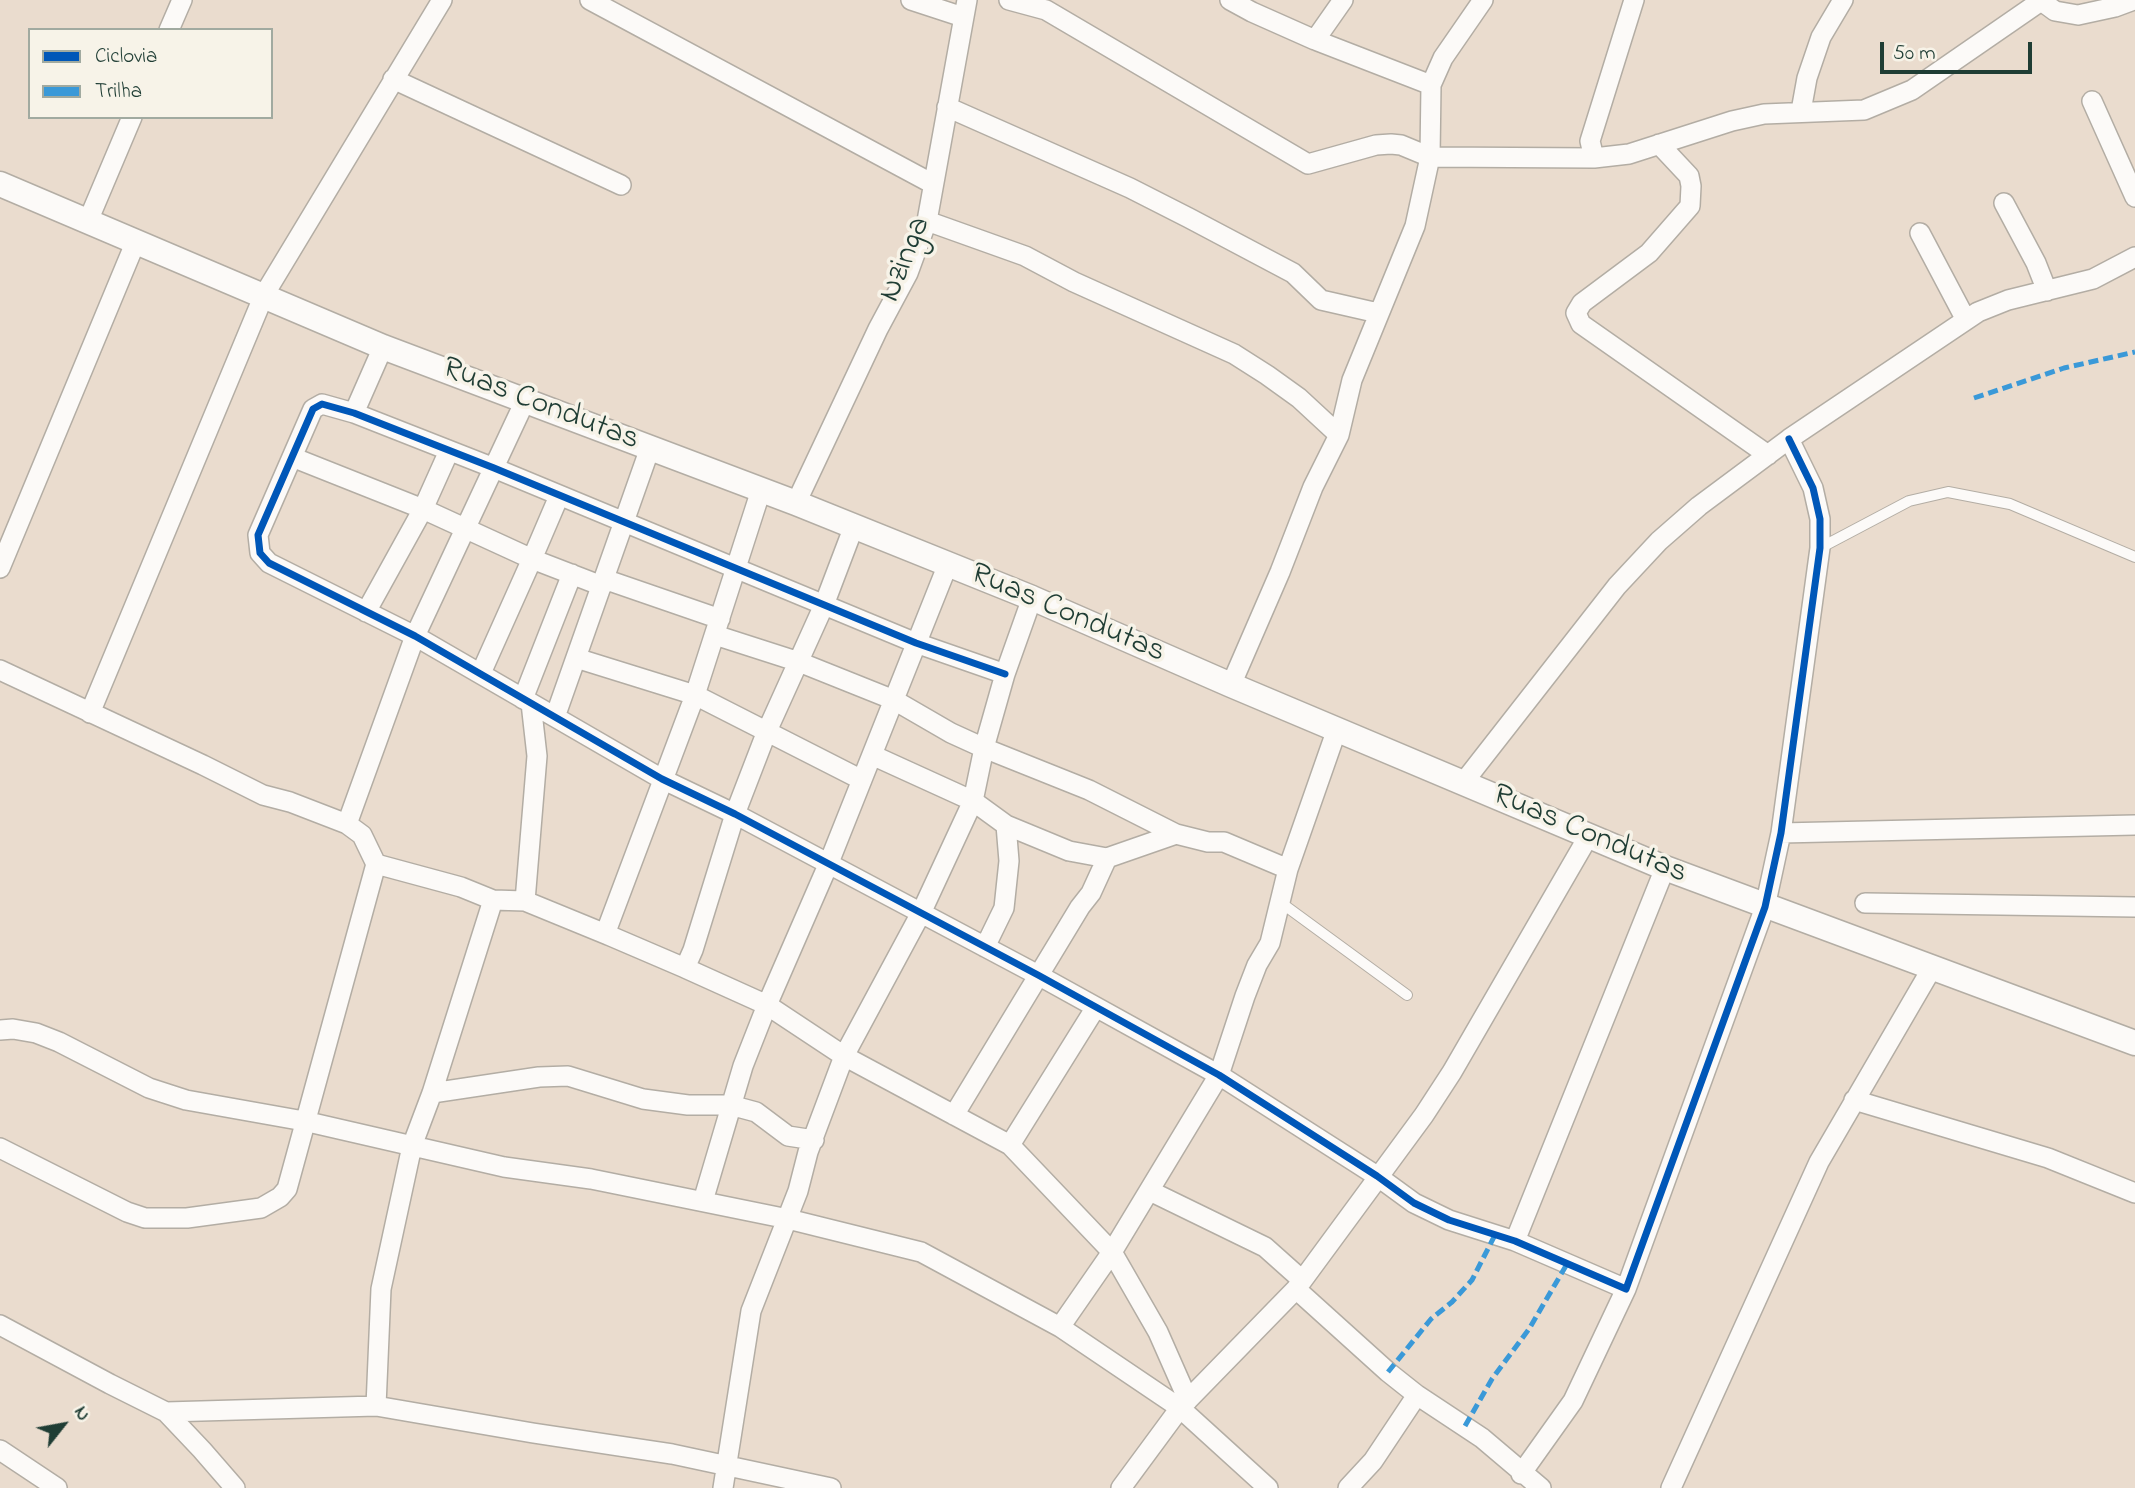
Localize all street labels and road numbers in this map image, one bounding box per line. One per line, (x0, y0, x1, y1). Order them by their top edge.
street label: Nzinga (873, 212, 941, 308)
street label: Ruas Condutas (436, 351, 644, 461)
street label: Ruas Condutas (964, 557, 1170, 673)
street label: Ruas Condutas (1486, 778, 1692, 894)

